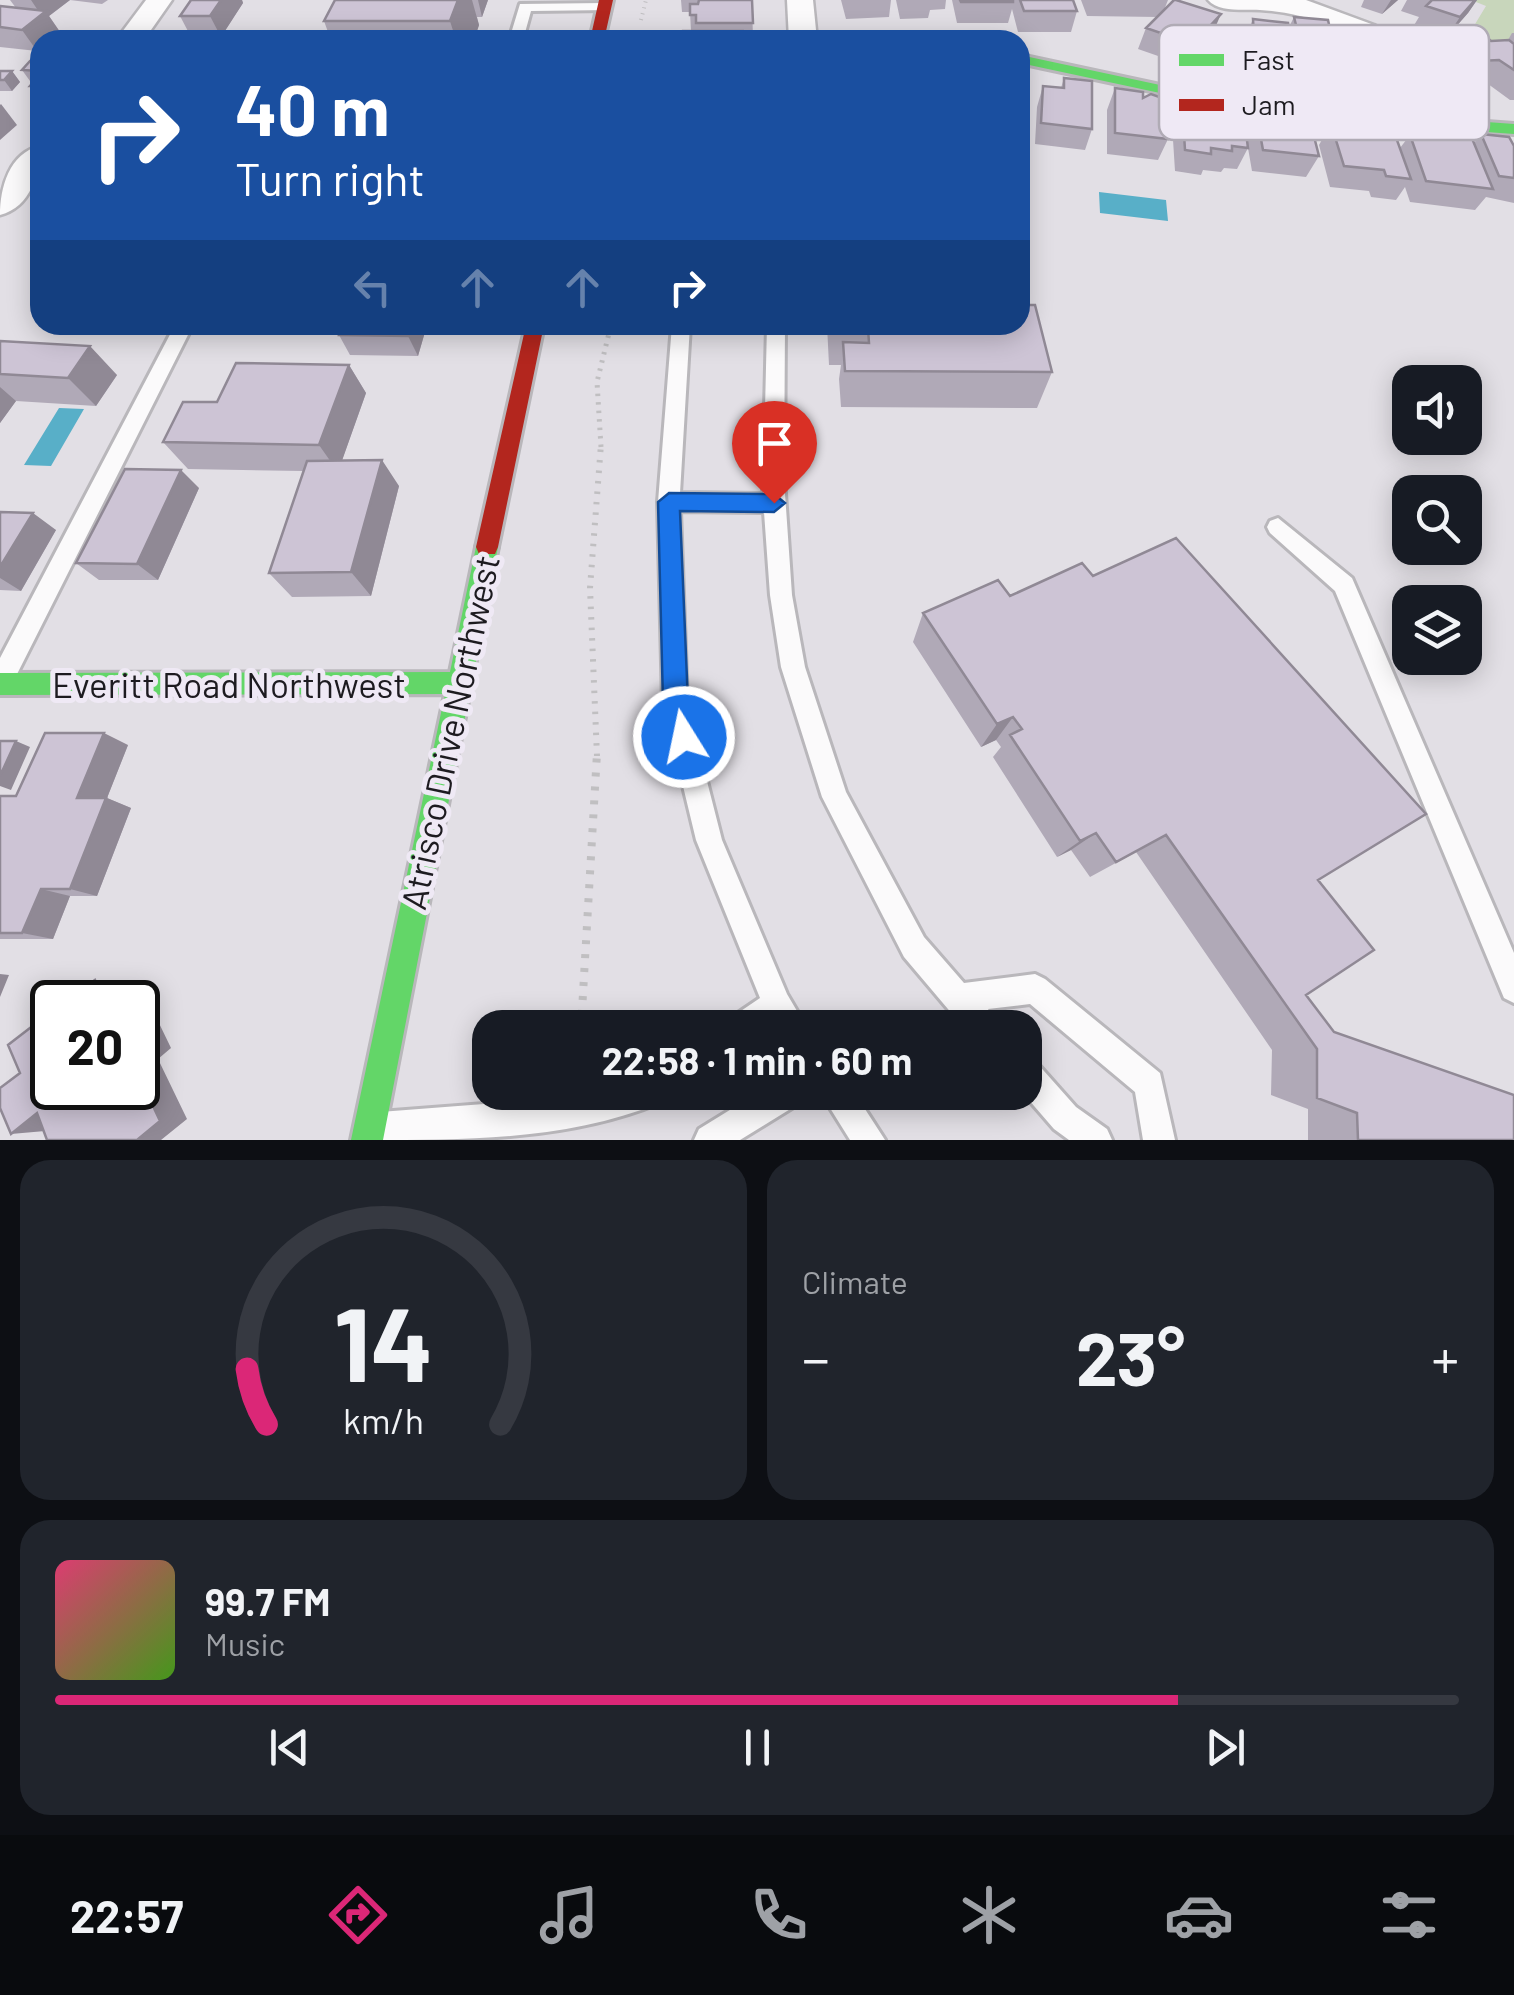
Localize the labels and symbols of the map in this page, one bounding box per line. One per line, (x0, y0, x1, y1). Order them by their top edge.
legend (1159, 25, 1489, 140)
text: Fast (1242, 42, 1295, 76)
text: Jam (1242, 87, 1296, 121)
pin (732, 401, 817, 504)
street label: Atrisco Drive Northwest (391, 551, 507, 913)
street label: Everitt Road Northwest (52, 663, 406, 705)
position arrow (632, 685, 736, 789)
speed limit sign: 20 (30, 980, 160, 1110)

